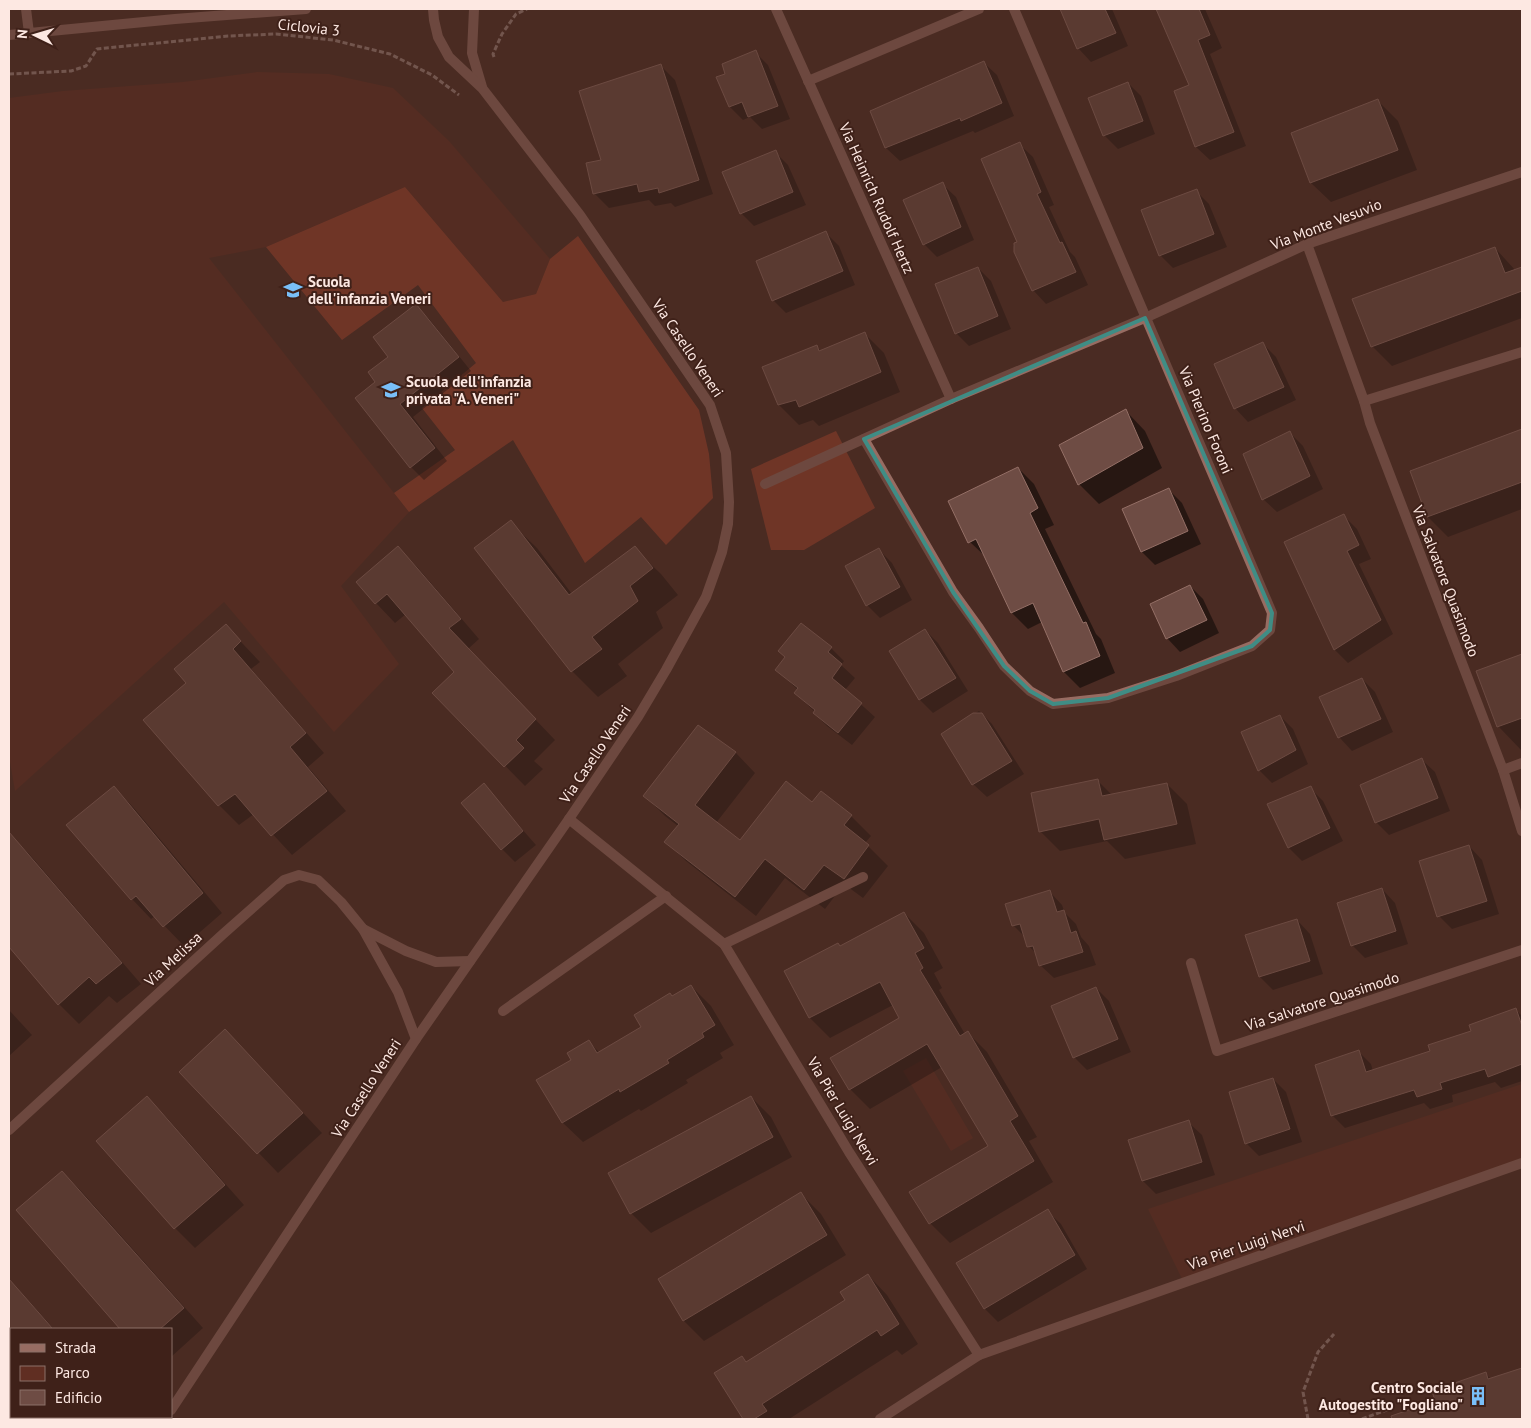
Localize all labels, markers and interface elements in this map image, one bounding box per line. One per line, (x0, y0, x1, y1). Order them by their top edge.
north arrow (10, 10, 60, 60)
street label: Ciclovia 3 (277, 14, 341, 40)
text: N (13, 28, 31, 39)
street label: Via Heinrich Rudolf Hertz (835, 119, 919, 276)
street label: Via Monte Vesuvio (1267, 194, 1384, 254)
place label: Scuola dell'infanzia Veneri (308, 272, 431, 308)
school or university icon: Scuola dell'infanzia Veneri (282, 279, 304, 301)
street label: Via Casello Veneri (648, 294, 728, 401)
street label: Via Pierino Foroni (1174, 363, 1237, 476)
place label: Scuola dell'infanzia privata "A. Veneri" (406, 372, 532, 408)
school or university icon: Scuola dell'infanzia privata "A. Veneri" (380, 379, 402, 401)
street label: Via Salvatore Quasimodo (1408, 502, 1484, 659)
street label: Via Casello Veneri (555, 701, 635, 808)
street label: Via Melissa (139, 928, 206, 991)
street label: Via Salvatore Quasimodo (1242, 967, 1401, 1035)
street label: Via Casello Veneri (326, 1035, 405, 1142)
street label: Via Pier Luigi Nervi (803, 1053, 883, 1169)
street label: Via Pier Luigi Nervi (1184, 1216, 1307, 1274)
legend (10, 1328, 172, 1418)
text: Strada (55, 1338, 96, 1357)
text: Parco (55, 1363, 90, 1382)
place label: Centro Sociale Autogestito "Fogliano" (1319, 1378, 1463, 1414)
building icon: Centro Sociale Autogestito "Fogliano" (1467, 1385, 1489, 1407)
text: Edificio (55, 1388, 102, 1407)

